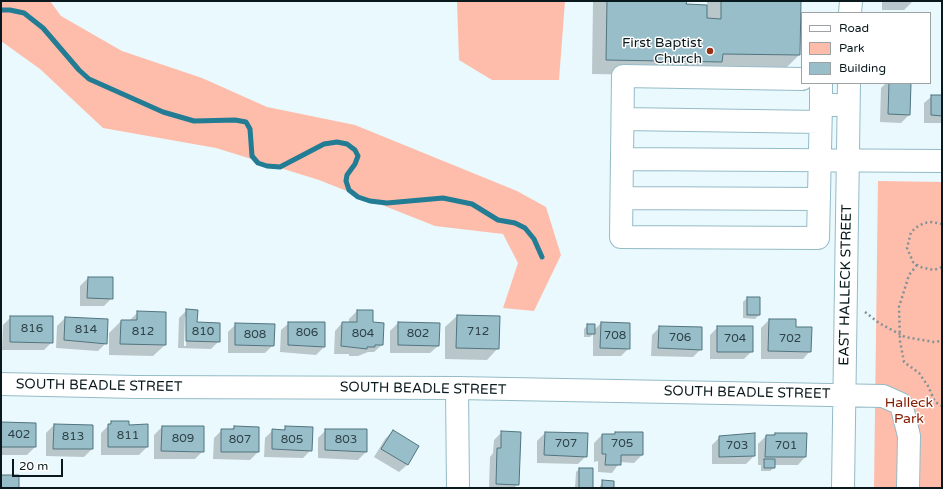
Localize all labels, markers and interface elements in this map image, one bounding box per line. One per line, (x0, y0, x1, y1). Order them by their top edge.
legend (801, 12, 931, 84)
text: Road (839, 21, 869, 35)
place label: First Baptist Church (622, 35, 702, 68)
text: Park (839, 41, 865, 55)
marker: First Baptist Church (705, 46, 715, 56)
text: Building (839, 61, 886, 75)
street label: EAST HALLECK STREET (836, 204, 856, 366)
house number: 816 (21, 322, 43, 336)
house number: 814 (75, 323, 97, 337)
house number: 812 (132, 325, 154, 339)
house number: 810 (192, 325, 214, 339)
house number: 712 (467, 325, 489, 339)
house number: 806 (296, 326, 318, 340)
house number: 804 (352, 327, 374, 341)
house number: 802 (407, 327, 429, 341)
house number: 808 (244, 328, 266, 342)
house number: 708 (604, 329, 626, 343)
house number: 706 (669, 331, 691, 345)
house number: 704 (724, 332, 746, 346)
house number: 702 (779, 332, 801, 346)
street label: SOUTH BEADLE STREET (16, 376, 182, 396)
street label: SOUTH BEADLE STREET (340, 379, 506, 399)
street label: SOUTH BEADLE STREET (664, 383, 830, 403)
park label: Halleck Park (885, 395, 933, 428)
house number: 402 (8, 428, 30, 442)
house number: 811 (117, 429, 139, 443)
house number: 813 (62, 430, 84, 444)
house number: 809 (172, 432, 194, 446)
house number: 807 (229, 433, 251, 447)
house number: 805 (281, 433, 303, 447)
house number: 803 (335, 433, 357, 447)
house number: 707 (555, 437, 577, 451)
house number: 705 (611, 437, 633, 451)
house number: 703 (726, 439, 748, 453)
house number: 701 (775, 439, 797, 453)
scale bar (14, 451, 65, 477)
text: 20 m (19, 459, 48, 473)

